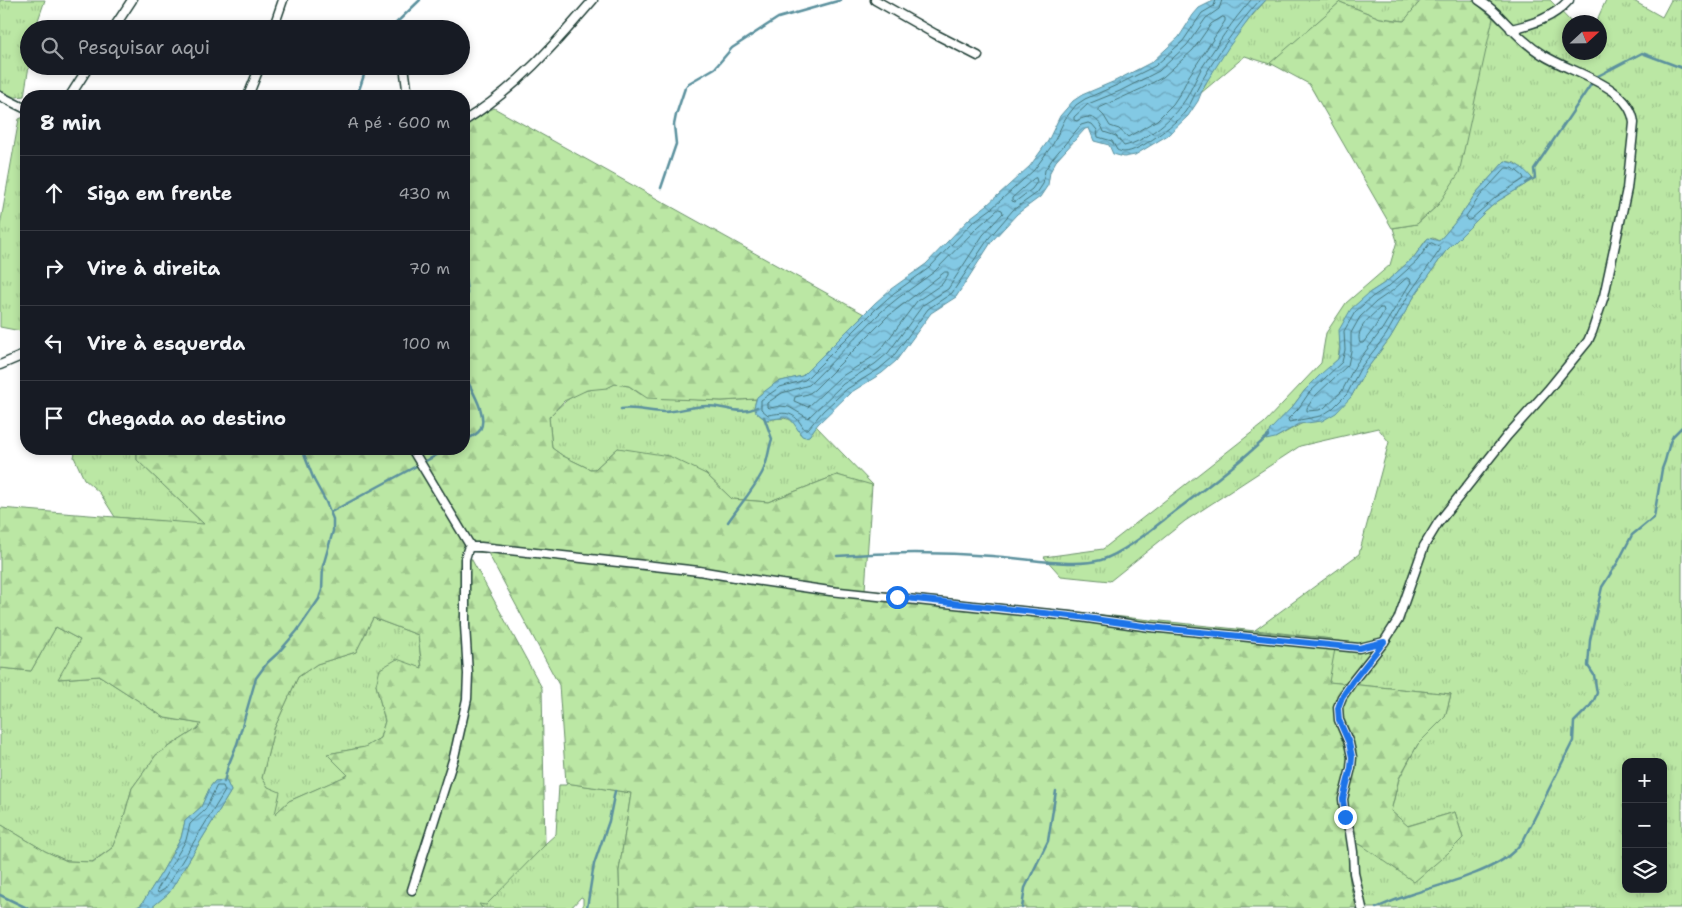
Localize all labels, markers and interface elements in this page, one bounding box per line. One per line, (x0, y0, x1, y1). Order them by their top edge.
north arrow (1562, 15, 1607, 60)
search box (20, 20, 470, 75)
icon: search (38, 34, 66, 62)
text: Pesquisar aqui (78, 35, 210, 60)
text: 8 min (40, 109, 101, 137)
text: A pé · 600 m (347, 112, 450, 133)
icon: ahead (40, 179, 68, 207)
text: Siga em frente (87, 181, 232, 206)
text: 430 m (399, 183, 450, 204)
icon: right (40, 254, 68, 282)
text: Vire à direita (87, 256, 220, 281)
text: 70 m (409, 258, 450, 279)
icon: left (40, 329, 68, 357)
text: Vire à esquerda (87, 331, 245, 356)
text: 100 m (402, 333, 450, 354)
icon: arrive (40, 404, 68, 432)
text: Chegada ao destino (87, 406, 286, 431)
route start (886, 586, 909, 609)
map controls (1622, 758, 1667, 893)
button: + (1622, 758, 1667, 803)
button: − (1622, 803, 1667, 848)
route end (1334, 806, 1357, 829)
button: layers (1622, 848, 1667, 893)

